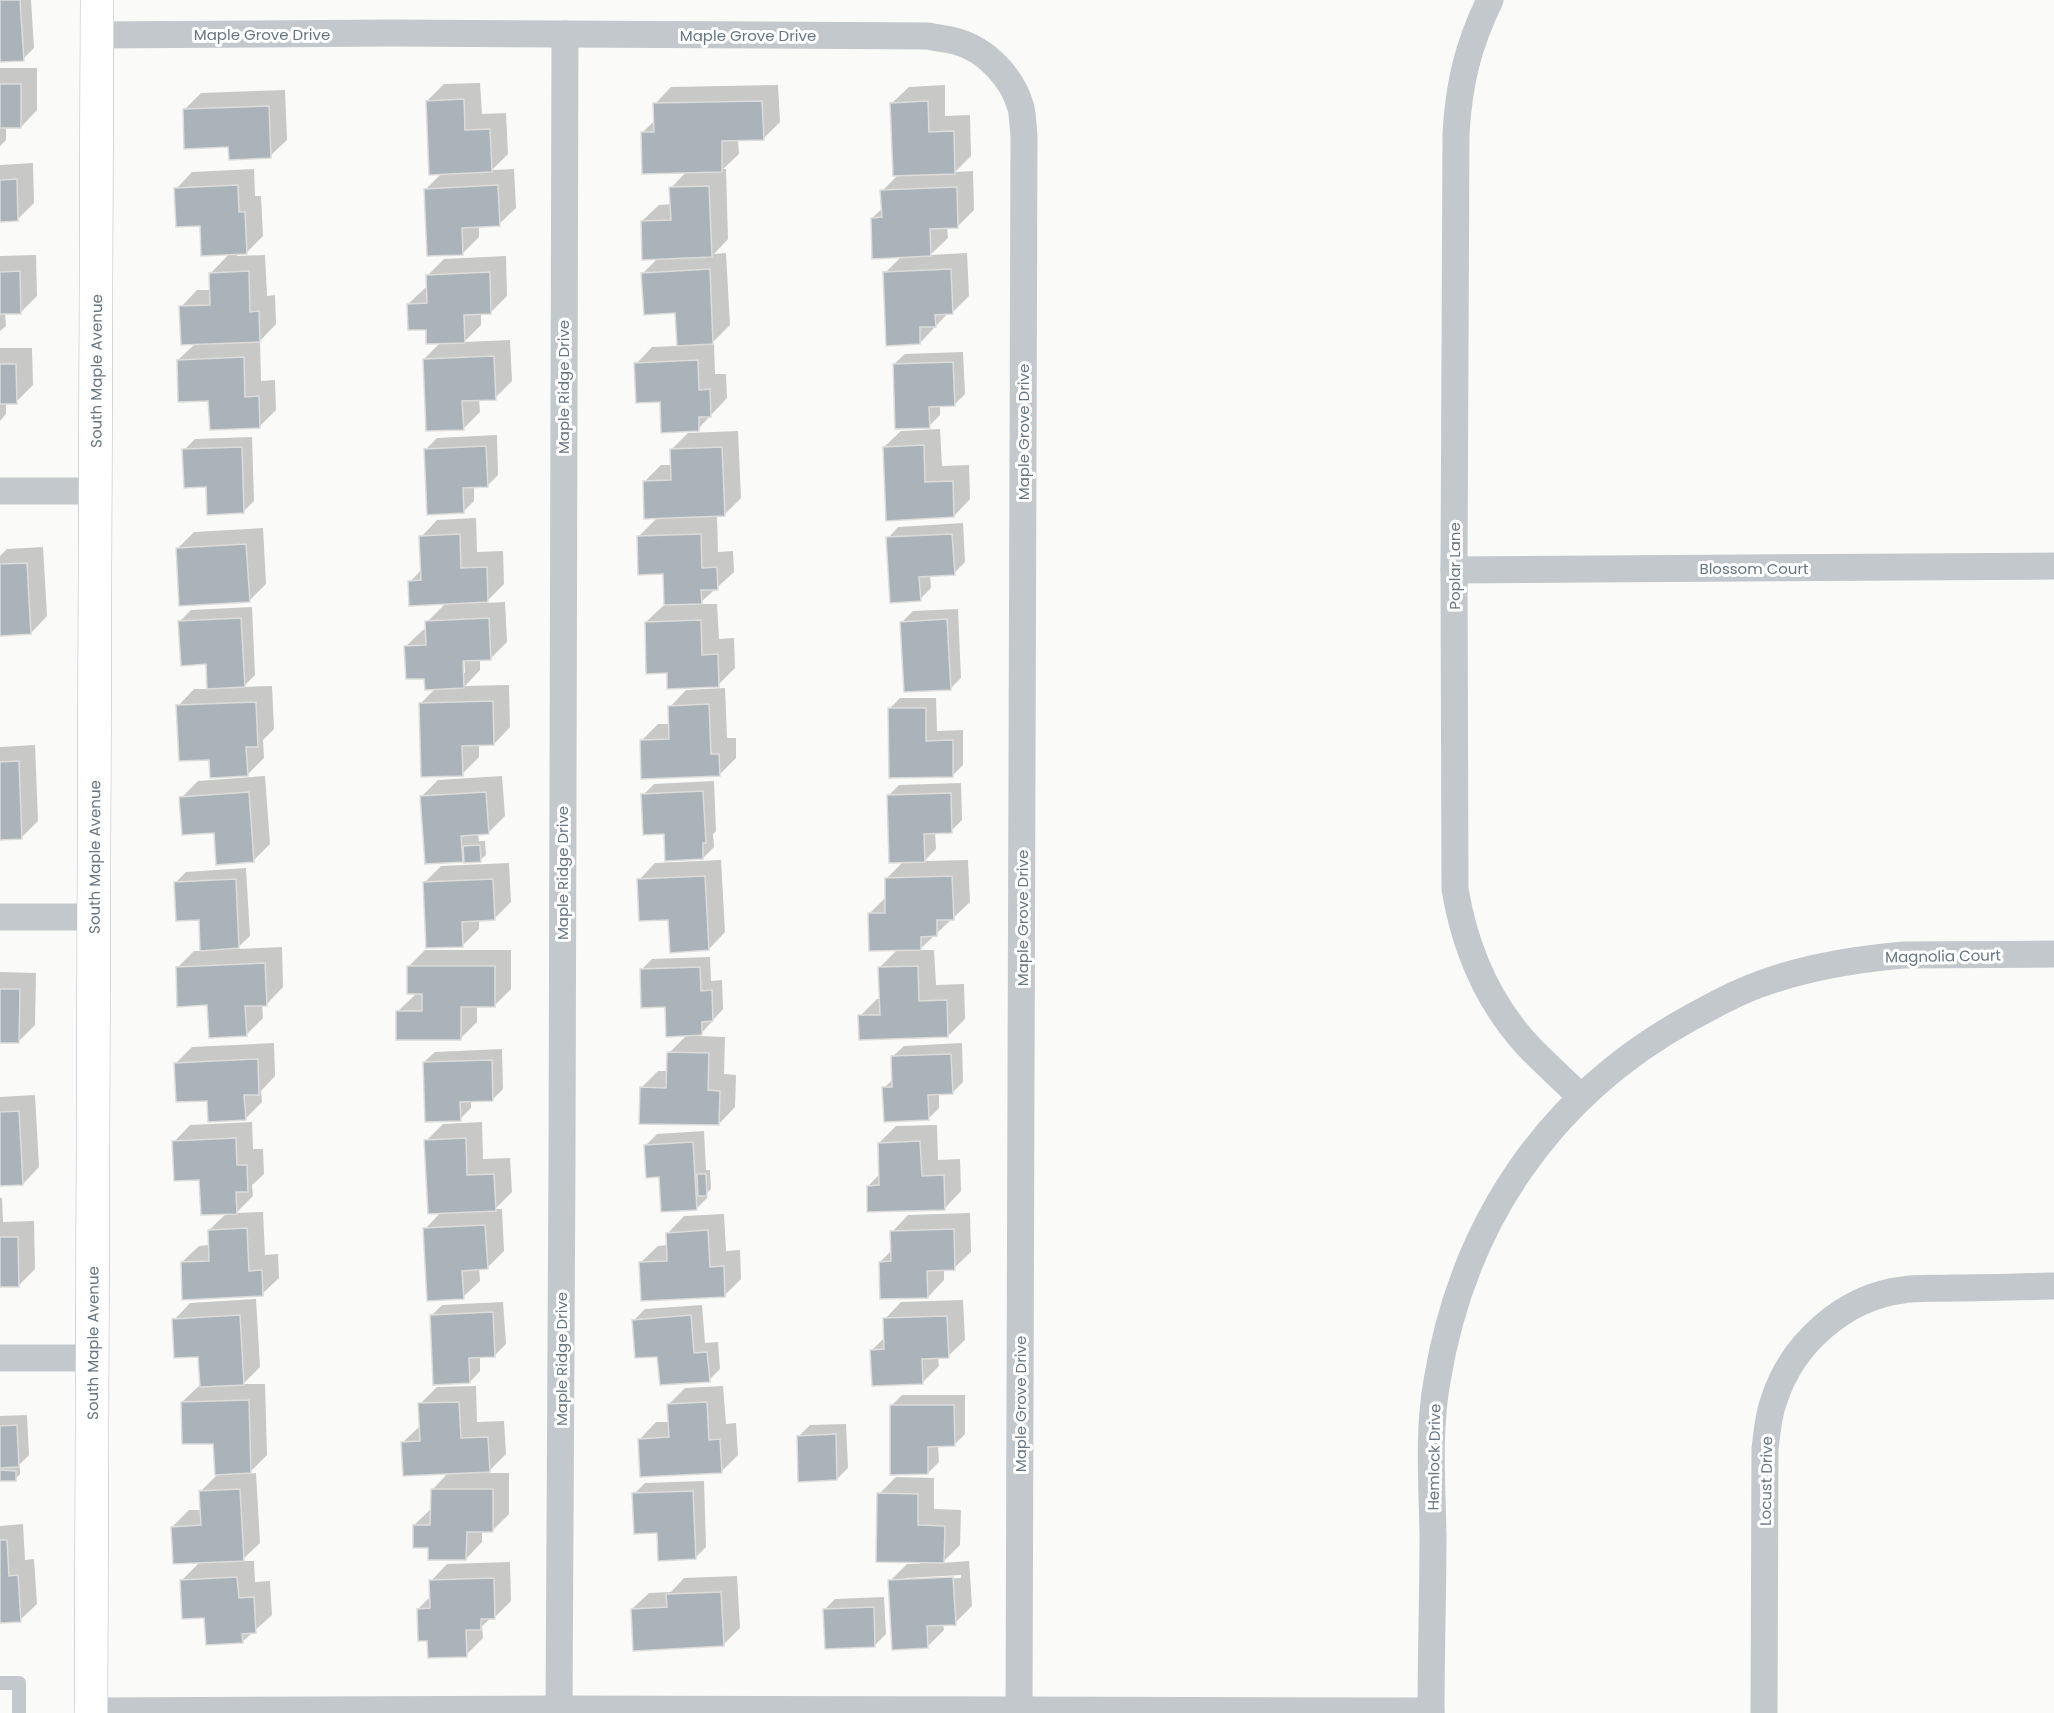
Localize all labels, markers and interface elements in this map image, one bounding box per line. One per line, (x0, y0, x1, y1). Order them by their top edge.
street label: Maple Grove Drive (194, 24, 330, 45)
street label: Maple Grove Drive (680, 25, 816, 46)
street label: South Maple Avenue (85, 294, 106, 448)
street label: Maple Ridge Drive (553, 320, 574, 454)
street label: Maple Grove Drive (1013, 364, 1034, 500)
street label: Poplar Lane (1444, 522, 1465, 610)
street label: Blossom Court (1699, 558, 1809, 579)
street label: South Maple Avenue (83, 780, 105, 934)
street label: Maple Ridge Drive (552, 806, 573, 940)
street label: Maple Grove Drive (1012, 850, 1033, 986)
street label: Magnolia Court (1885, 944, 2001, 968)
street label: South Maple Avenue (82, 1266, 103, 1420)
street label: Maple Ridge Drive (551, 1292, 572, 1426)
street label: Maple Grove Drive (1010, 1336, 1031, 1472)
street label: Hemlock Drive (1423, 1403, 1445, 1511)
street label: Locust Drive (1755, 1436, 1777, 1526)

